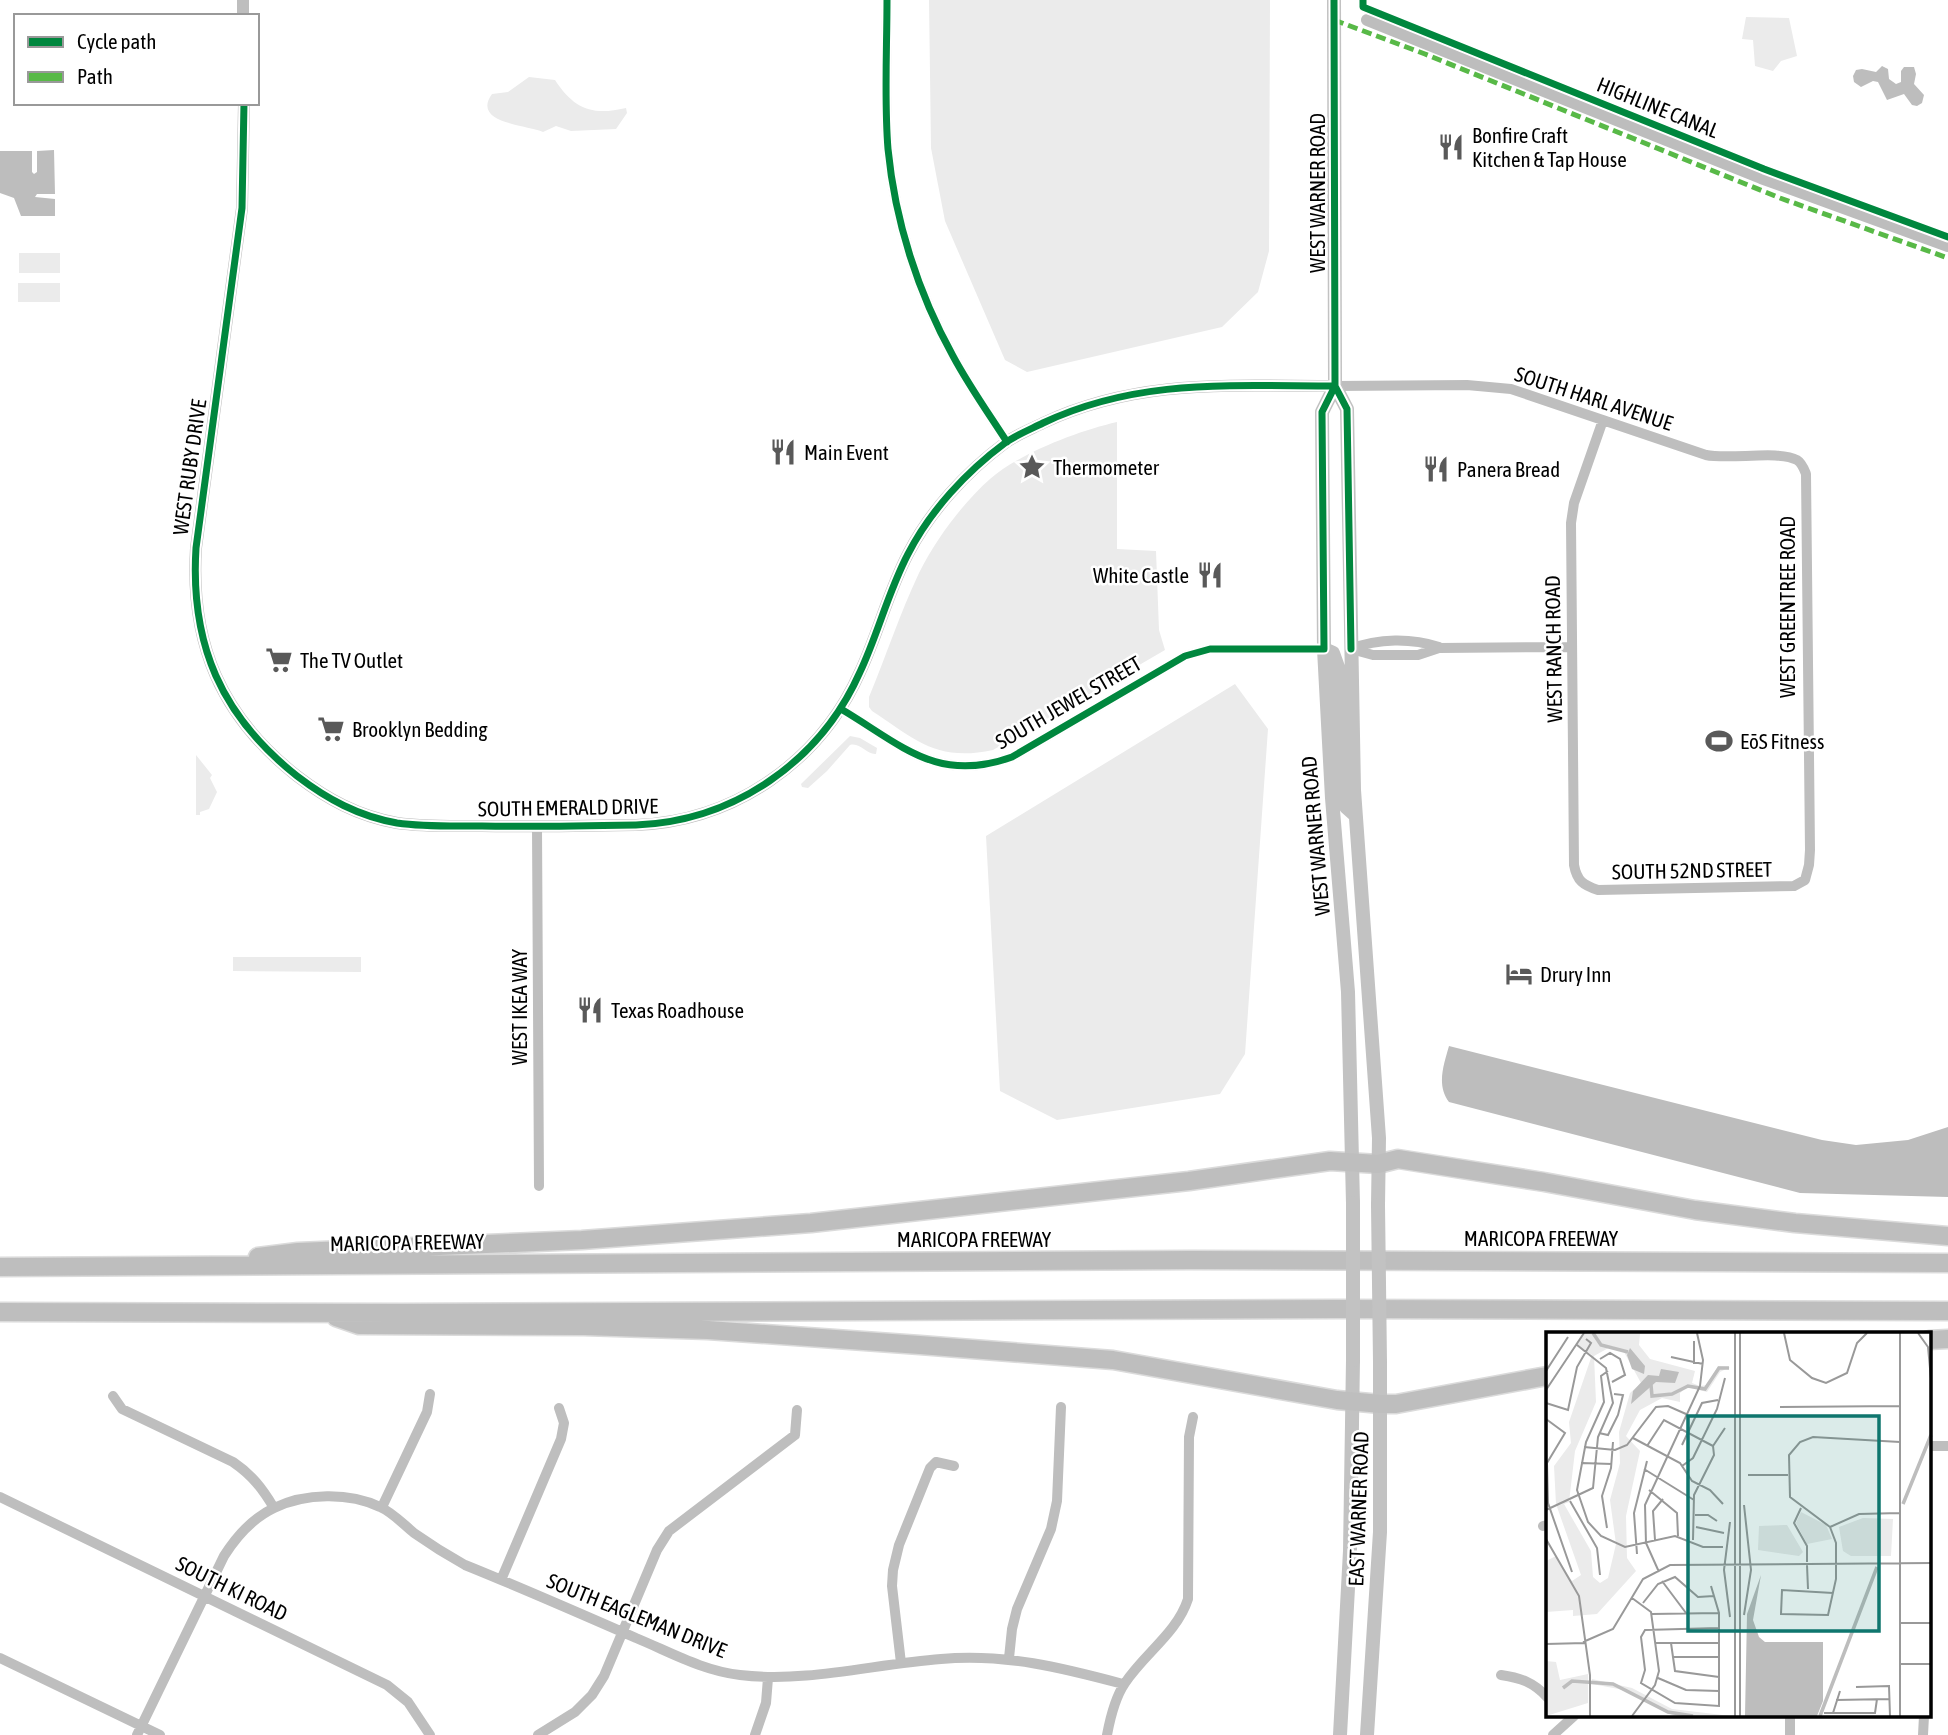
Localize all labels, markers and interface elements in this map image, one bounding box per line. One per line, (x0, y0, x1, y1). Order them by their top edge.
legend (14, 14, 259, 105)
text: Cycle path (77, 29, 156, 53)
text: Path (77, 64, 113, 88)
street label: HIGHLINE CANAL (1594, 72, 1722, 142)
street label: WEST WARNER ROAD (1305, 113, 1329, 273)
place label: Bonfire Craft Kitchen & Tap House (1472, 123, 1627, 171)
restaurant icon: Bonfire Craft Kitchen & Tap House (1436, 132, 1466, 162)
street label: SOUTH HARL AVENUE (1512, 361, 1676, 435)
street label: WEST RUBY DRIVE (168, 397, 210, 537)
restaurant icon: Main Event (768, 437, 798, 467)
place label: Main Event (804, 440, 889, 464)
place icon: Thermometer (1017, 452, 1047, 482)
restaurant icon: Panera Bread (1421, 454, 1451, 484)
place label: Thermometer (1053, 455, 1160, 479)
place label: Panera Bread (1457, 457, 1560, 481)
street label: WEST GREENTREE ROAD (1775, 516, 1799, 698)
restaurant icon: White Castle (1195, 560, 1225, 590)
place label: White Castle (1093, 563, 1189, 587)
street label: WEST RANCH ROAD (1540, 575, 1566, 723)
supermarket icon: The TV Outlet (264, 645, 294, 675)
place label: The TV Outlet (300, 648, 403, 672)
street label: SOUTH JEWEL STREET (991, 651, 1145, 753)
supermarket icon: Brooklyn Bedding (316, 714, 346, 744)
place label: Brooklyn Bedding (352, 717, 488, 741)
sports icon: EōS Fitness (1704, 726, 1734, 756)
place label: EōS Fitness (1740, 729, 1824, 753)
street label: WEST WARNER ROAD (1296, 755, 1334, 917)
street label: SOUTH EMERALD DRIVE (478, 793, 658, 821)
street label: SOUTH 52ND STREET (1612, 857, 1772, 883)
street label: WEST IKEA WAY (507, 948, 531, 1065)
hotel icon: Drury Inn (1504, 959, 1534, 989)
place label: Drury Inn (1540, 962, 1612, 986)
restaurant icon: Texas Roadhouse (575, 995, 605, 1025)
place label: Texas Roadhouse (611, 998, 744, 1022)
street label: MARICOPA FREEWAY (1464, 1226, 1619, 1250)
street label: MARICOPA FREEWAY (897, 1227, 1052, 1251)
street label: MARICOPA FREEWAY (330, 1229, 485, 1255)
inset map (1546, 1332, 1930, 1718)
street label: EAST WARNER ROAD (1343, 1431, 1373, 1587)
street label: SOUTH KI ROAD (172, 1551, 292, 1625)
street label: SOUTH EAGLEMAN DRIVE (544, 1568, 730, 1662)

